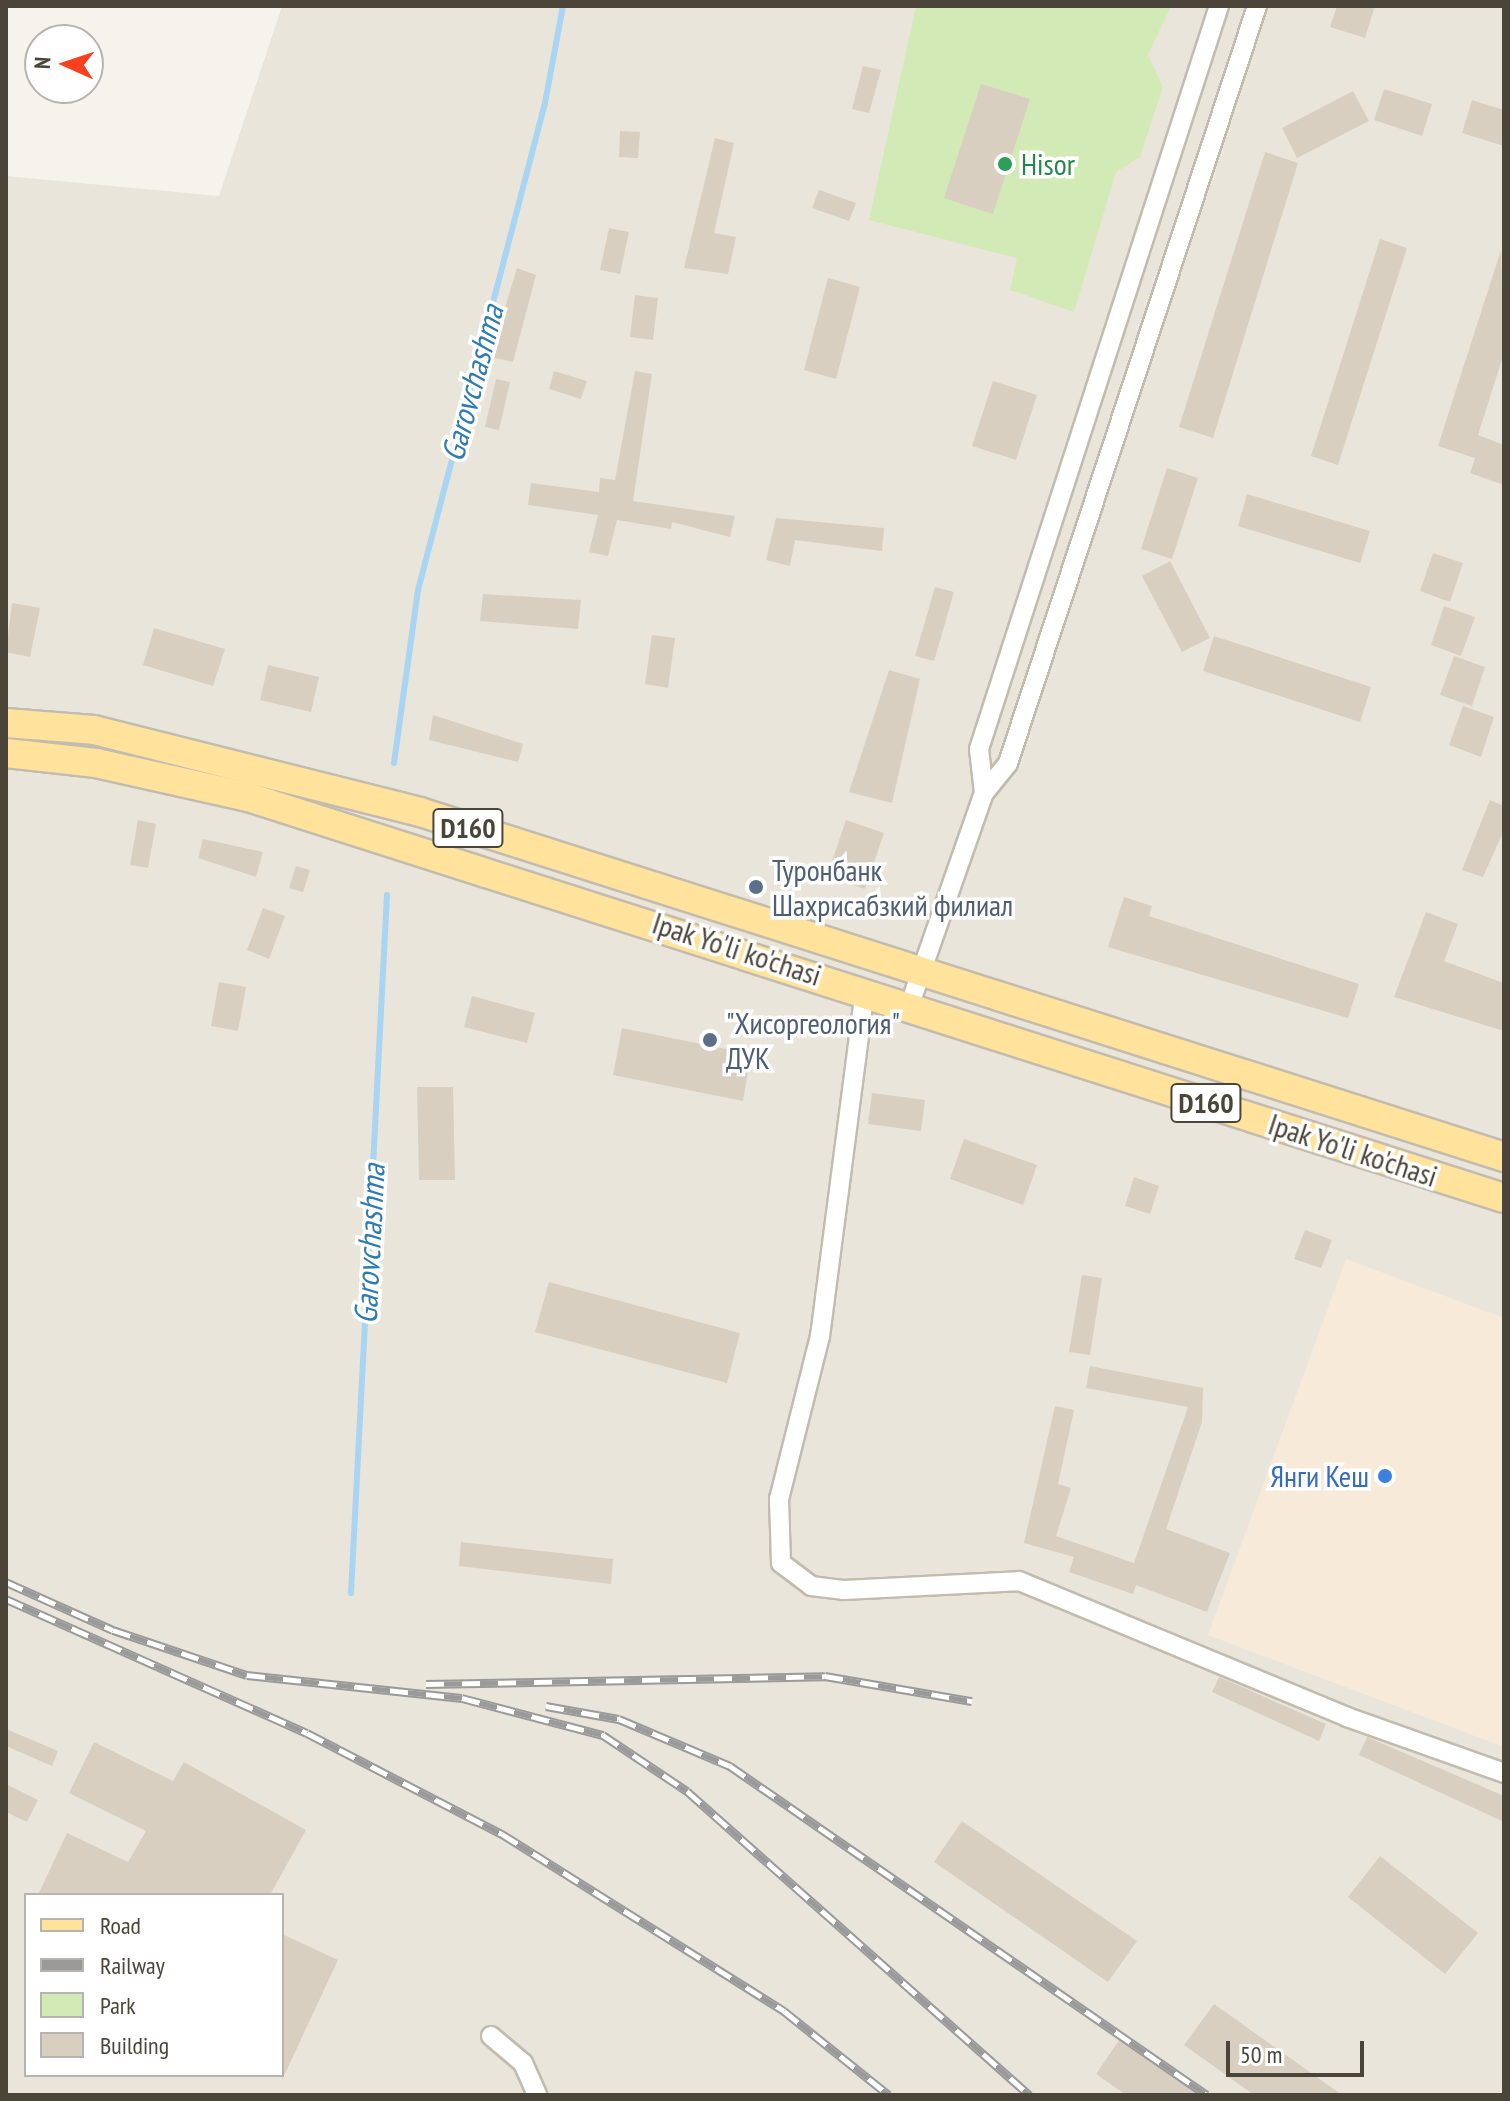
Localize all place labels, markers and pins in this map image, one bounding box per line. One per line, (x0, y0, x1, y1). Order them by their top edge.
place label: Hisor (1021, 146, 1075, 182)
marker: Hisor (996, 155, 1014, 173)
place label: Туронбанк Шахрисабзкий филиал (772, 852, 1013, 922)
marker: Туронбанк Шахрисабзкий филиал (747, 878, 765, 896)
place label: "Хисоргеология" ДУК (726, 1005, 900, 1076)
marker: "Хисоргеология" ДУК (701, 1031, 719, 1049)
place label: Янги Кеш (1270, 1458, 1369, 1494)
marker: Янги Кеш (1376, 1467, 1394, 1485)

